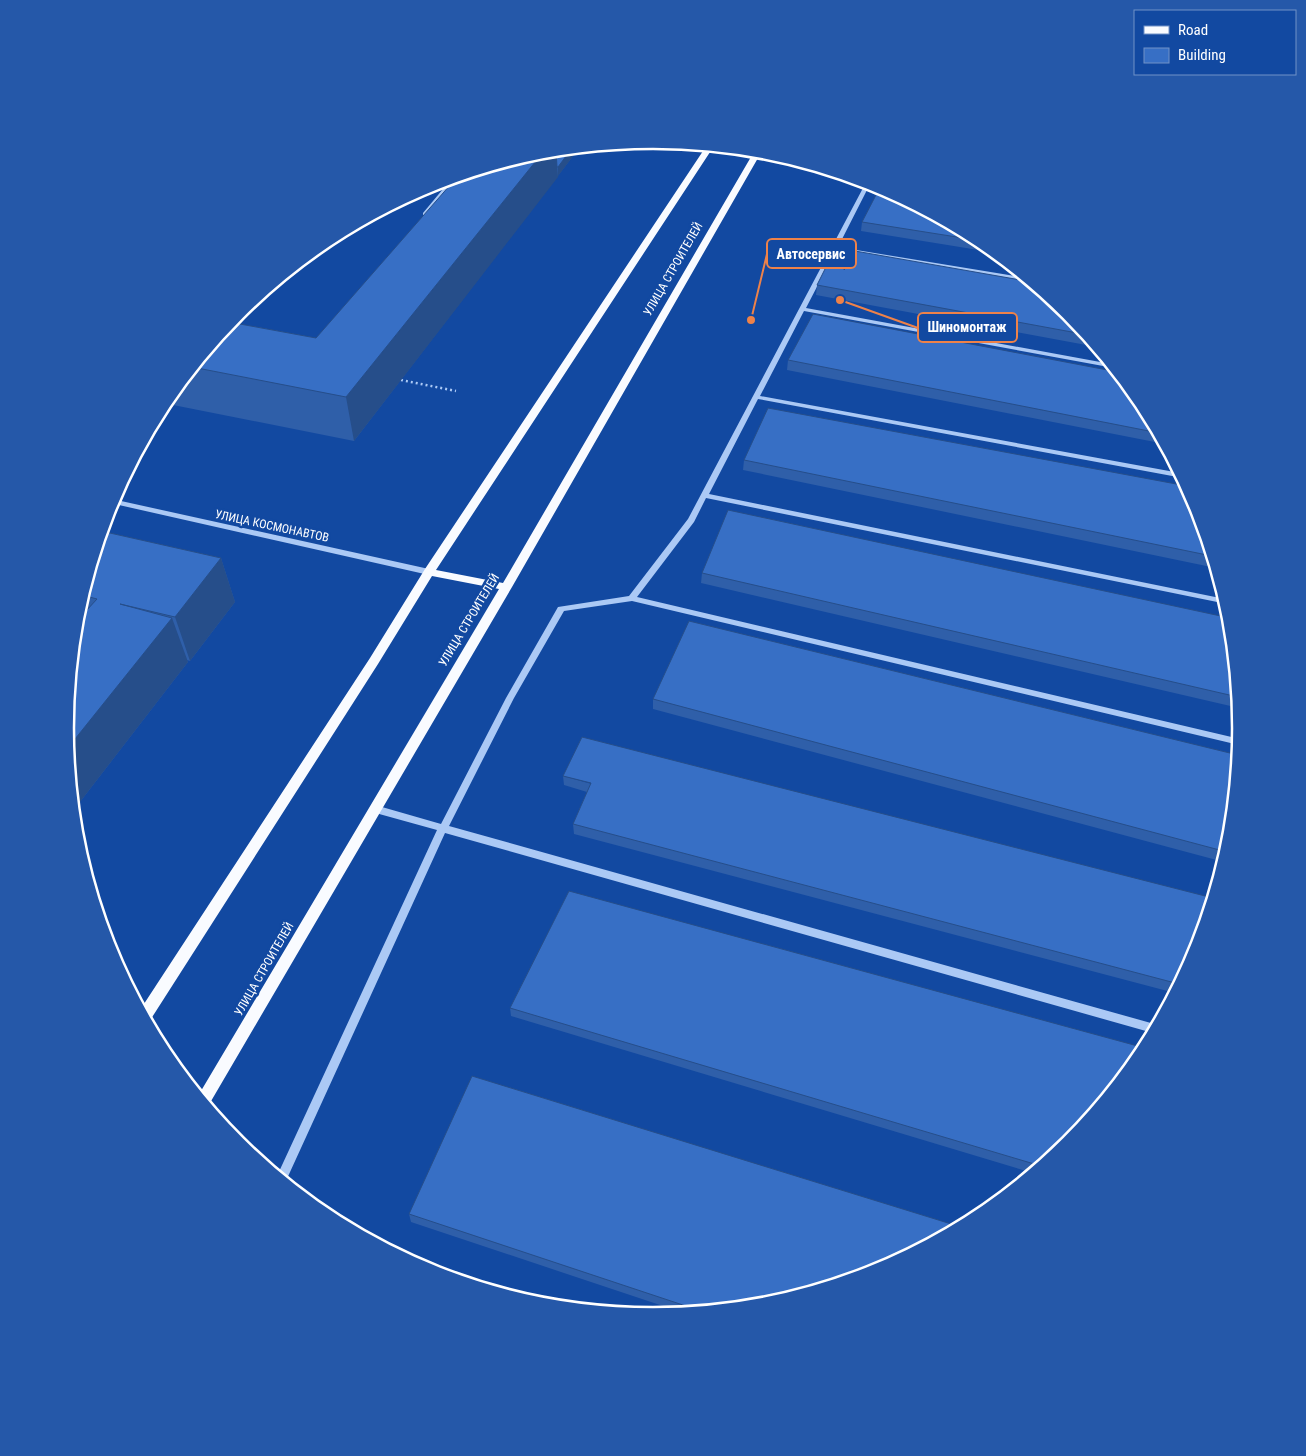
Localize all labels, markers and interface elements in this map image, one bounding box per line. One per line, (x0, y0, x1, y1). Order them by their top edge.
legend (1134, 10, 1296, 75)
text: Road (1178, 21, 1208, 39)
text: Building (1178, 46, 1226, 64)
street label: УЛИЦА СТРОИТЕЛЕЙ (640, 219, 705, 318)
callout: Автосервис (767, 239, 856, 268)
text: Автосервис (777, 246, 846, 262)
callout: Шиномонтаж (918, 313, 1017, 342)
text: Шиномонтаж (927, 319, 1007, 335)
street label: УЛИЦА КОСМОНАВТОВ (214, 507, 330, 545)
street label: УЛИЦА СТРОИТЕЛЕЙ (435, 571, 502, 669)
street label: УЛИЦА СТРОИТЕЛЕЙ (231, 919, 296, 1018)

